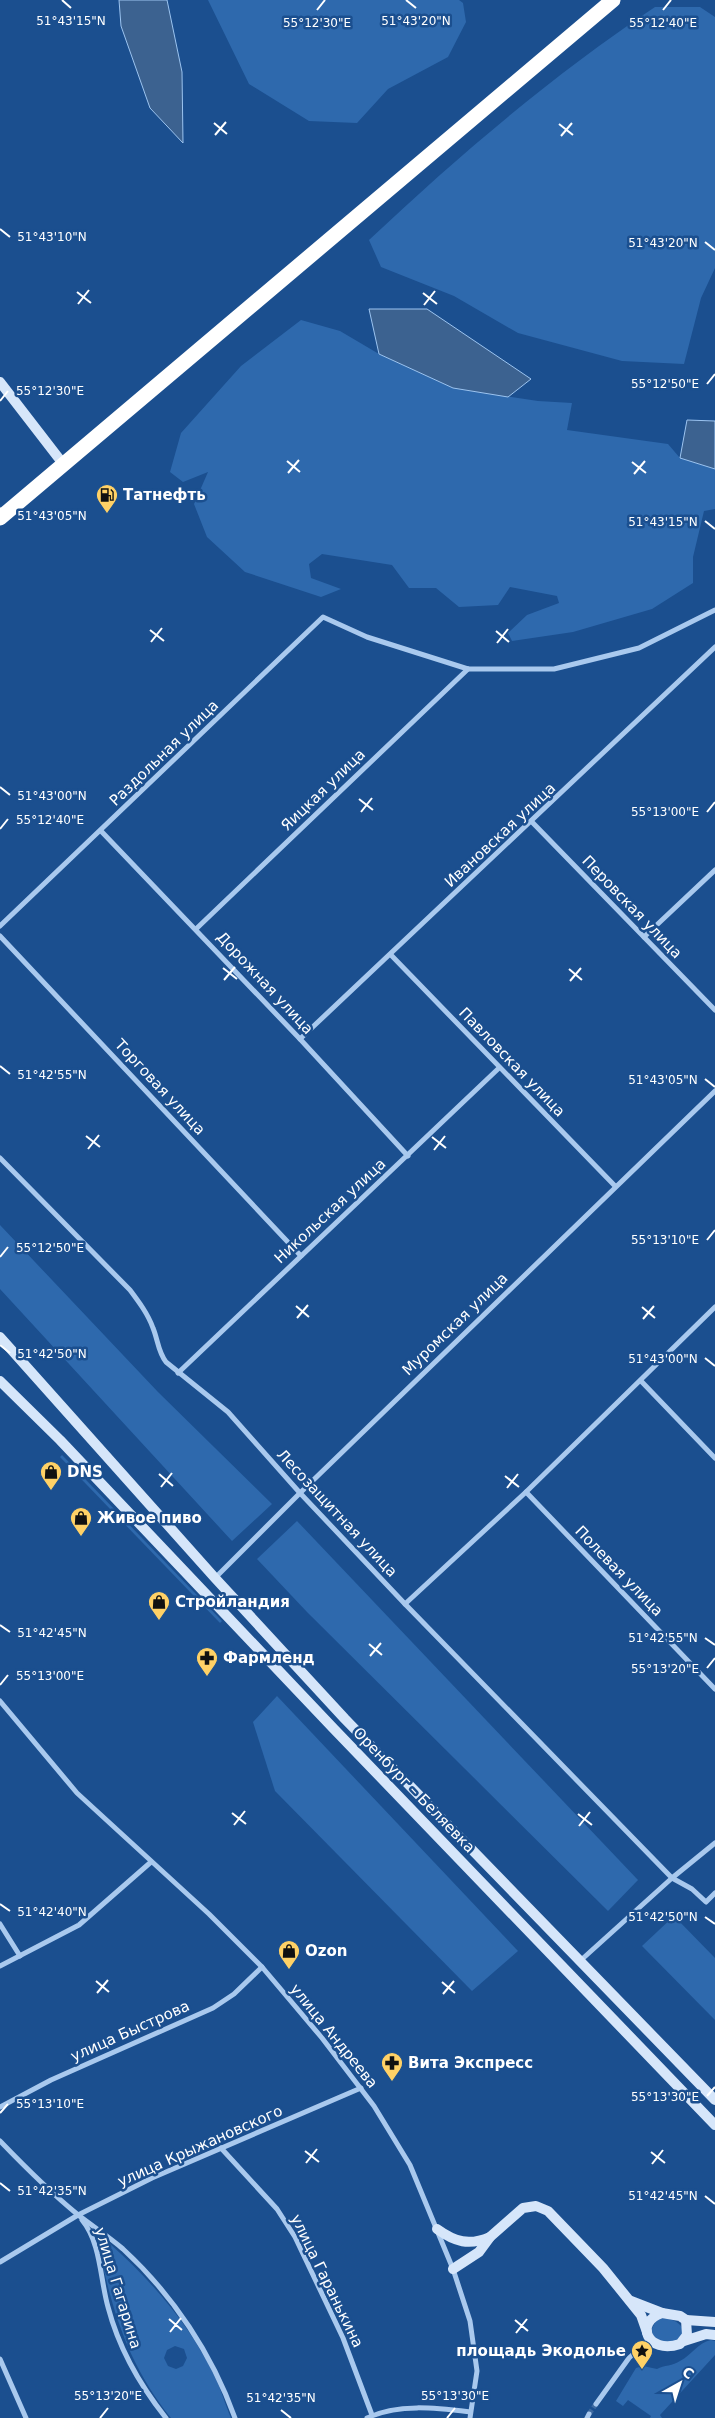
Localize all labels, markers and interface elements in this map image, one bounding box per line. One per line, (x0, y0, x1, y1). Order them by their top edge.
text: 51°43'15"N (36, 14, 106, 28)
text: 51°43'20"N (381, 14, 451, 28)
text: 55°12'30"E (283, 16, 351, 30)
text: 55°12'40"E (629, 16, 697, 30)
text: 51°43'10"N (17, 230, 87, 244)
text: 51°43'20"N (628, 236, 698, 250)
text: 55°12'50"E (631, 377, 699, 391)
text: 55°12'30"E (16, 384, 84, 398)
fuel station icon: Татнефть (95, 483, 119, 514)
place label: Татнефть (123, 486, 206, 504)
text: 51°43'05"N (17, 509, 87, 523)
text: 51°43'15"N (628, 515, 698, 529)
street label: Раздольная улица (106, 696, 222, 810)
street label: Яицкая улица (277, 745, 369, 835)
street label: Ивановская улица (441, 779, 559, 891)
text: 51°43'00"N (17, 789, 87, 803)
text: 55°13'00"E (631, 805, 699, 819)
text: 55°12'40"E (16, 813, 84, 827)
street label: Перовская улица (578, 852, 686, 962)
street label: Дорожная улица (213, 928, 317, 1038)
street label: Павловская улица (455, 1004, 569, 1120)
street label: Торговая улица (110, 1035, 209, 1139)
text: 51°42'55"N (17, 1068, 87, 1082)
text: 51°43'05"N (628, 1073, 698, 1087)
street label: Никольская улица (271, 1155, 389, 1267)
text: 55°13'10"E (631, 1233, 699, 1247)
text: 55°12'50"E (16, 1241, 84, 1255)
street label: Муромская улица (398, 1269, 512, 1379)
text: 51°42'50"N (17, 1347, 87, 1361)
text: 51°43'00"N (628, 1352, 698, 1366)
street label: Лесозащитная улица (273, 1445, 401, 1581)
shop icon: DNS (39, 1460, 63, 1491)
place label: DNS (67, 1463, 103, 1481)
shop icon: Живое пиво (69, 1506, 93, 1537)
place label: Живое пиво (97, 1509, 202, 1527)
street label: Полевая улица (571, 1522, 667, 1620)
shop icon: Стройландия (147, 1590, 171, 1621)
place label: Стройландия (175, 1593, 290, 1611)
text: 51°42'45"N (17, 1626, 87, 1640)
text: 51°42'55"N (628, 1631, 698, 1645)
pharmacy icon: Фармленд (195, 1646, 219, 1677)
place label: Фармленд (223, 1649, 315, 1667)
text: 55°13'20"E (631, 1662, 699, 1676)
text: 55°13'00"E (16, 1669, 84, 1683)
street label: Оренбург – Беляевка (349, 1724, 479, 1856)
text: 51°42'40"N (17, 1905, 87, 1919)
text: 51°42'50"N (628, 1910, 698, 1924)
shop icon: Ozon (277, 1939, 301, 1970)
place label: Ozon (305, 1942, 347, 1960)
street label: улица Андреева (286, 1980, 382, 2092)
street label: улица Быстрова (68, 1997, 192, 2065)
pharmacy icon: Вита Экспресс (380, 2051, 404, 2082)
place label: Вита Экспресс (408, 2054, 533, 2072)
text: 55°13'30"E (631, 2090, 699, 2104)
text: 55°13'10"E (16, 2097, 84, 2111)
street label: улица Крыжановского (115, 2101, 285, 2191)
text: 51°42'35"N (17, 2184, 87, 2198)
text: 51°42'45"N (628, 2189, 698, 2203)
street label: улица Гаранькина (287, 2211, 367, 2351)
street label: улица Гагарина (91, 2225, 145, 2351)
place icon: площадь Экодолье (630, 2339, 654, 2370)
place label: площадь Экодолье (456, 2342, 626, 2360)
north arrow (655, 2358, 705, 2408)
text: С (679, 2363, 697, 2382)
text: 55°13'20"E (74, 2389, 142, 2403)
text: 55°13'30"E (421, 2389, 489, 2403)
text: 51°42'35"N (246, 2391, 316, 2405)

